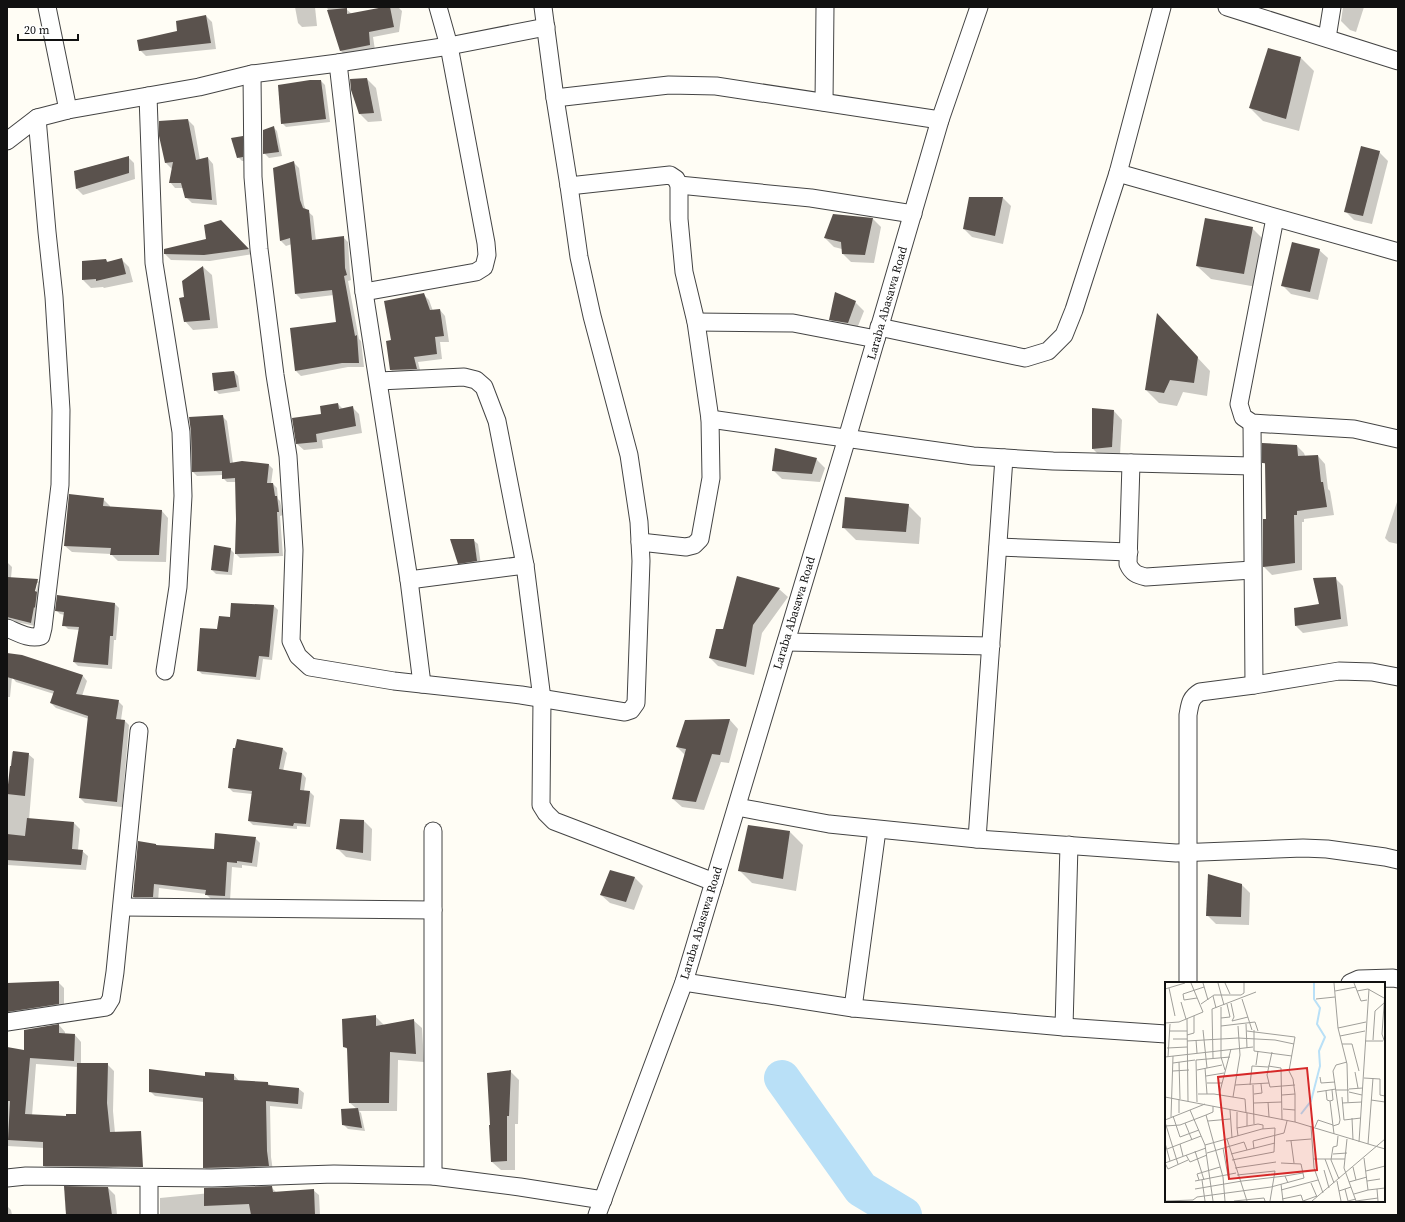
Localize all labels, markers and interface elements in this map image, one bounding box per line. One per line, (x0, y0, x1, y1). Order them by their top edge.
scale bar (18, 16, 78, 42)
text: 20 m (24, 22, 50, 38)
street label: Laraba Abasawa Road (863, 244, 911, 362)
street label: Laraba Abasawa Road (769, 554, 819, 671)
street label: Laraba Abasawa Road (676, 864, 726, 981)
inset map (1165, 982, 1385, 1202)

